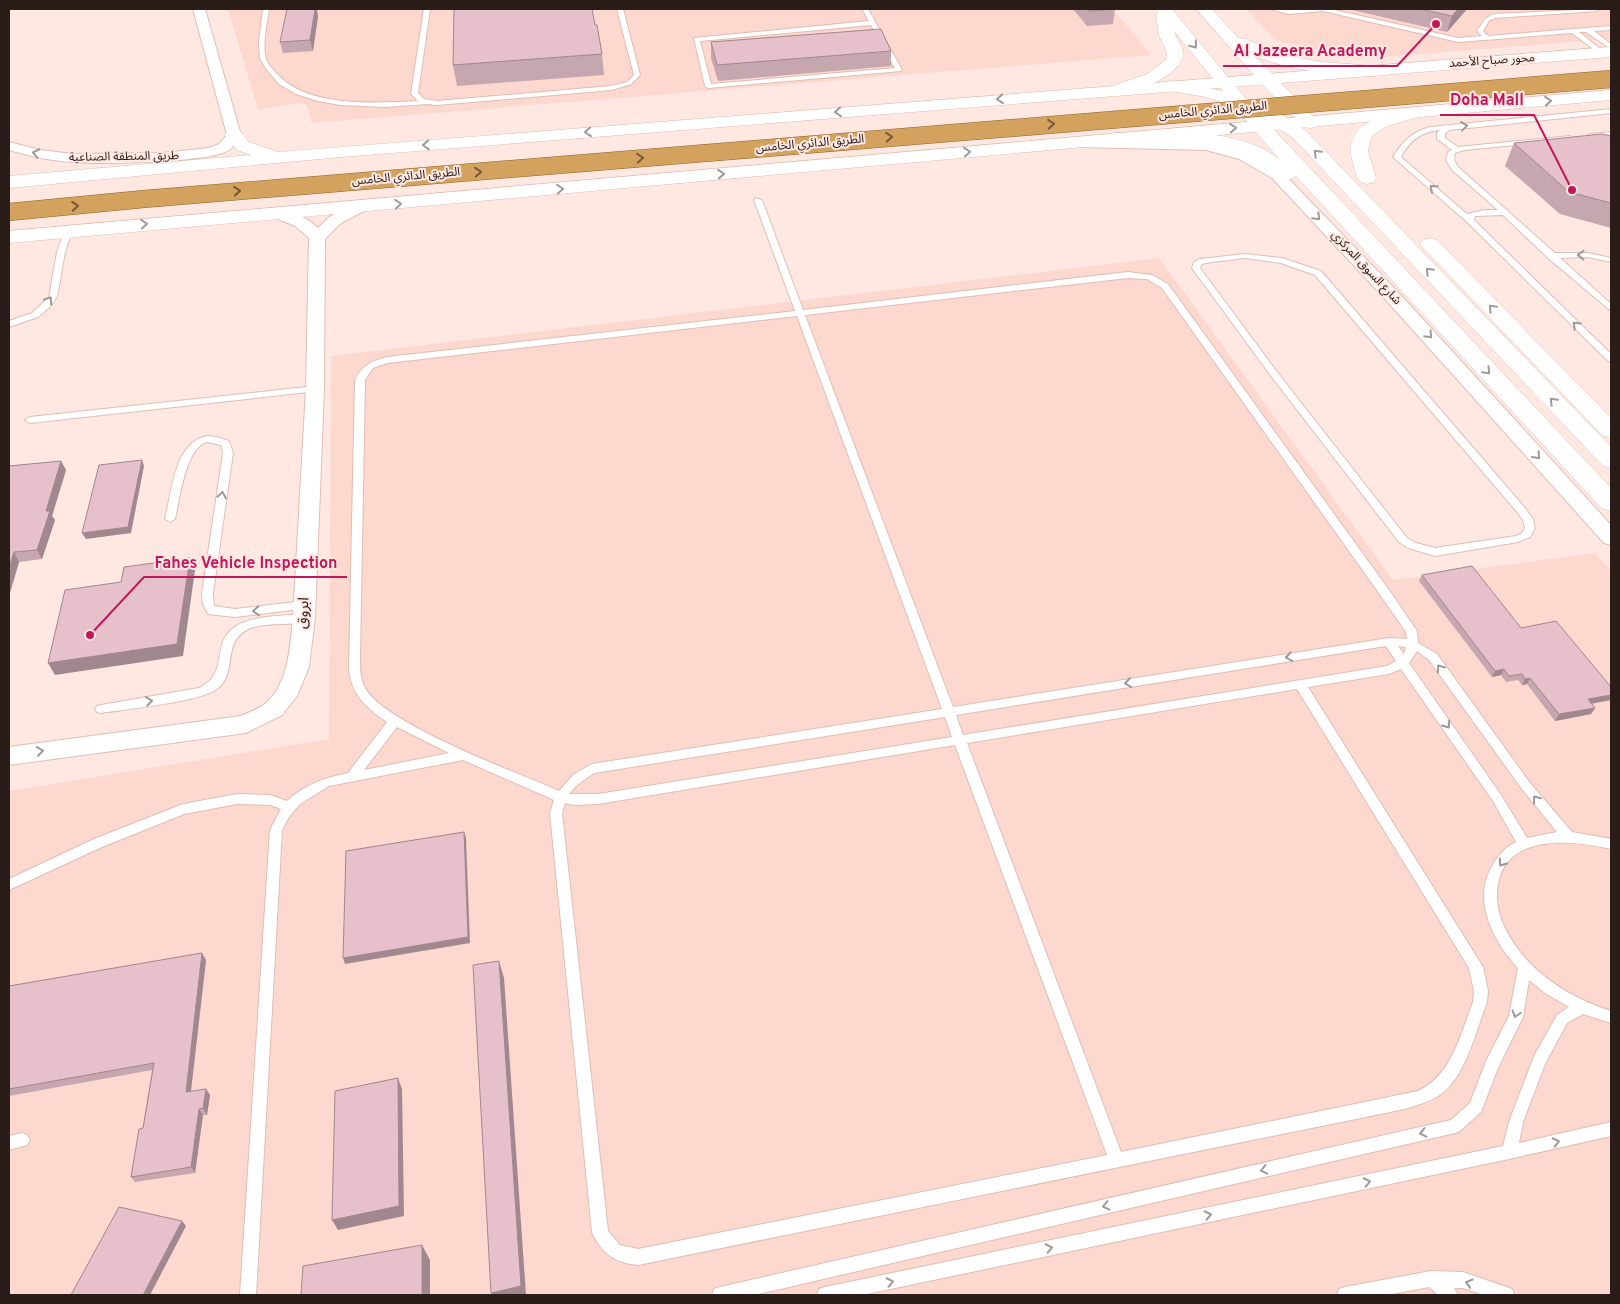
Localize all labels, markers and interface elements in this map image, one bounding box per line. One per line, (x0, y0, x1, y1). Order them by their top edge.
callout: Al Jazeera Academy (1223, 35, 1397, 66)
one-way arrow (1188, 39, 1197, 48)
text: Al Jazeera Academy (1233, 42, 1387, 62)
street label: محور صباح الأحمد (1449, 50, 1535, 72)
callout: Doha Mall (1440, 84, 1534, 115)
text: Doha Mall (1450, 91, 1524, 111)
one-way arrow (995, 93, 1003, 104)
one-way arrow (1544, 95, 1552, 106)
street label: الطريق الدائري الخامس (1158, 98, 1268, 124)
one-way arrow (833, 106, 841, 117)
one-way arrow (1047, 119, 1055, 130)
one-way arrow (1460, 121, 1468, 132)
one-way arrow (1229, 123, 1237, 134)
one-way arrow (584, 126, 592, 137)
street label: الطريق الدائري الخامس (755, 131, 865, 157)
one-way arrow (885, 132, 893, 143)
one-way arrow (422, 139, 430, 150)
one-way arrow (964, 147, 972, 158)
one-way arrow (31, 148, 40, 159)
street label: طريق المنطقة الصناعية (69, 148, 179, 166)
one-way arrow (1314, 149, 1323, 158)
one-way arrow (636, 153, 644, 164)
street label: الطريق الدائري الخامس (351, 164, 461, 190)
one-way arrow (474, 166, 482, 177)
one-way arrow (718, 169, 726, 180)
one-way arrow (556, 184, 564, 195)
one-way arrow (1430, 185, 1439, 194)
one-way arrow (233, 186, 241, 197)
one-way arrow (394, 199, 402, 210)
one-way arrow (71, 201, 79, 212)
one-way arrow (1312, 211, 1321, 220)
one-way arrow (141, 219, 149, 230)
street label: شارع السوق المركزي (1327, 227, 1405, 309)
one-way arrow (1577, 249, 1585, 260)
one-way arrow (1426, 267, 1435, 276)
one-way arrow (43, 296, 53, 305)
one-way arrow (1489, 305, 1498, 314)
one-way arrow (1573, 321, 1582, 330)
one-way arrow (1423, 330, 1432, 339)
one-way arrow (1481, 365, 1490, 374)
one-way arrow (1550, 398, 1559, 407)
one-way arrow (1532, 451, 1541, 460)
one-way arrow (216, 491, 227, 499)
callout: Fahes Vehicle Inspection (144, 546, 347, 577)
text: Fahes Vehicle Inspection (155, 554, 337, 574)
street label: ابروق (293, 596, 315, 630)
one-way arrow (252, 605, 260, 616)
one-way arrow (1285, 652, 1293, 662)
one-way arrow (1438, 665, 1446, 674)
one-way arrow (1124, 677, 1133, 687)
one-way arrow (145, 696, 154, 706)
one-way arrow (1441, 719, 1450, 729)
one-way arrow (37, 746, 45, 757)
one-way arrow (1534, 796, 1542, 805)
one-way arrow (1499, 857, 1508, 867)
one-way arrow (1511, 1010, 1521, 1018)
one-way arrow (1418, 1127, 1427, 1138)
one-way arrow (1552, 1137, 1561, 1147)
one-way arrow (1260, 1164, 1269, 1175)
one-way arrow (1363, 1177, 1371, 1187)
one-way arrow (1102, 1200, 1111, 1211)
one-way arrow (1204, 1210, 1212, 1221)
one-way arrow (1044, 1244, 1053, 1254)
one-way arrow (885, 1277, 894, 1287)
one-way arrow (1466, 1278, 1474, 1288)

